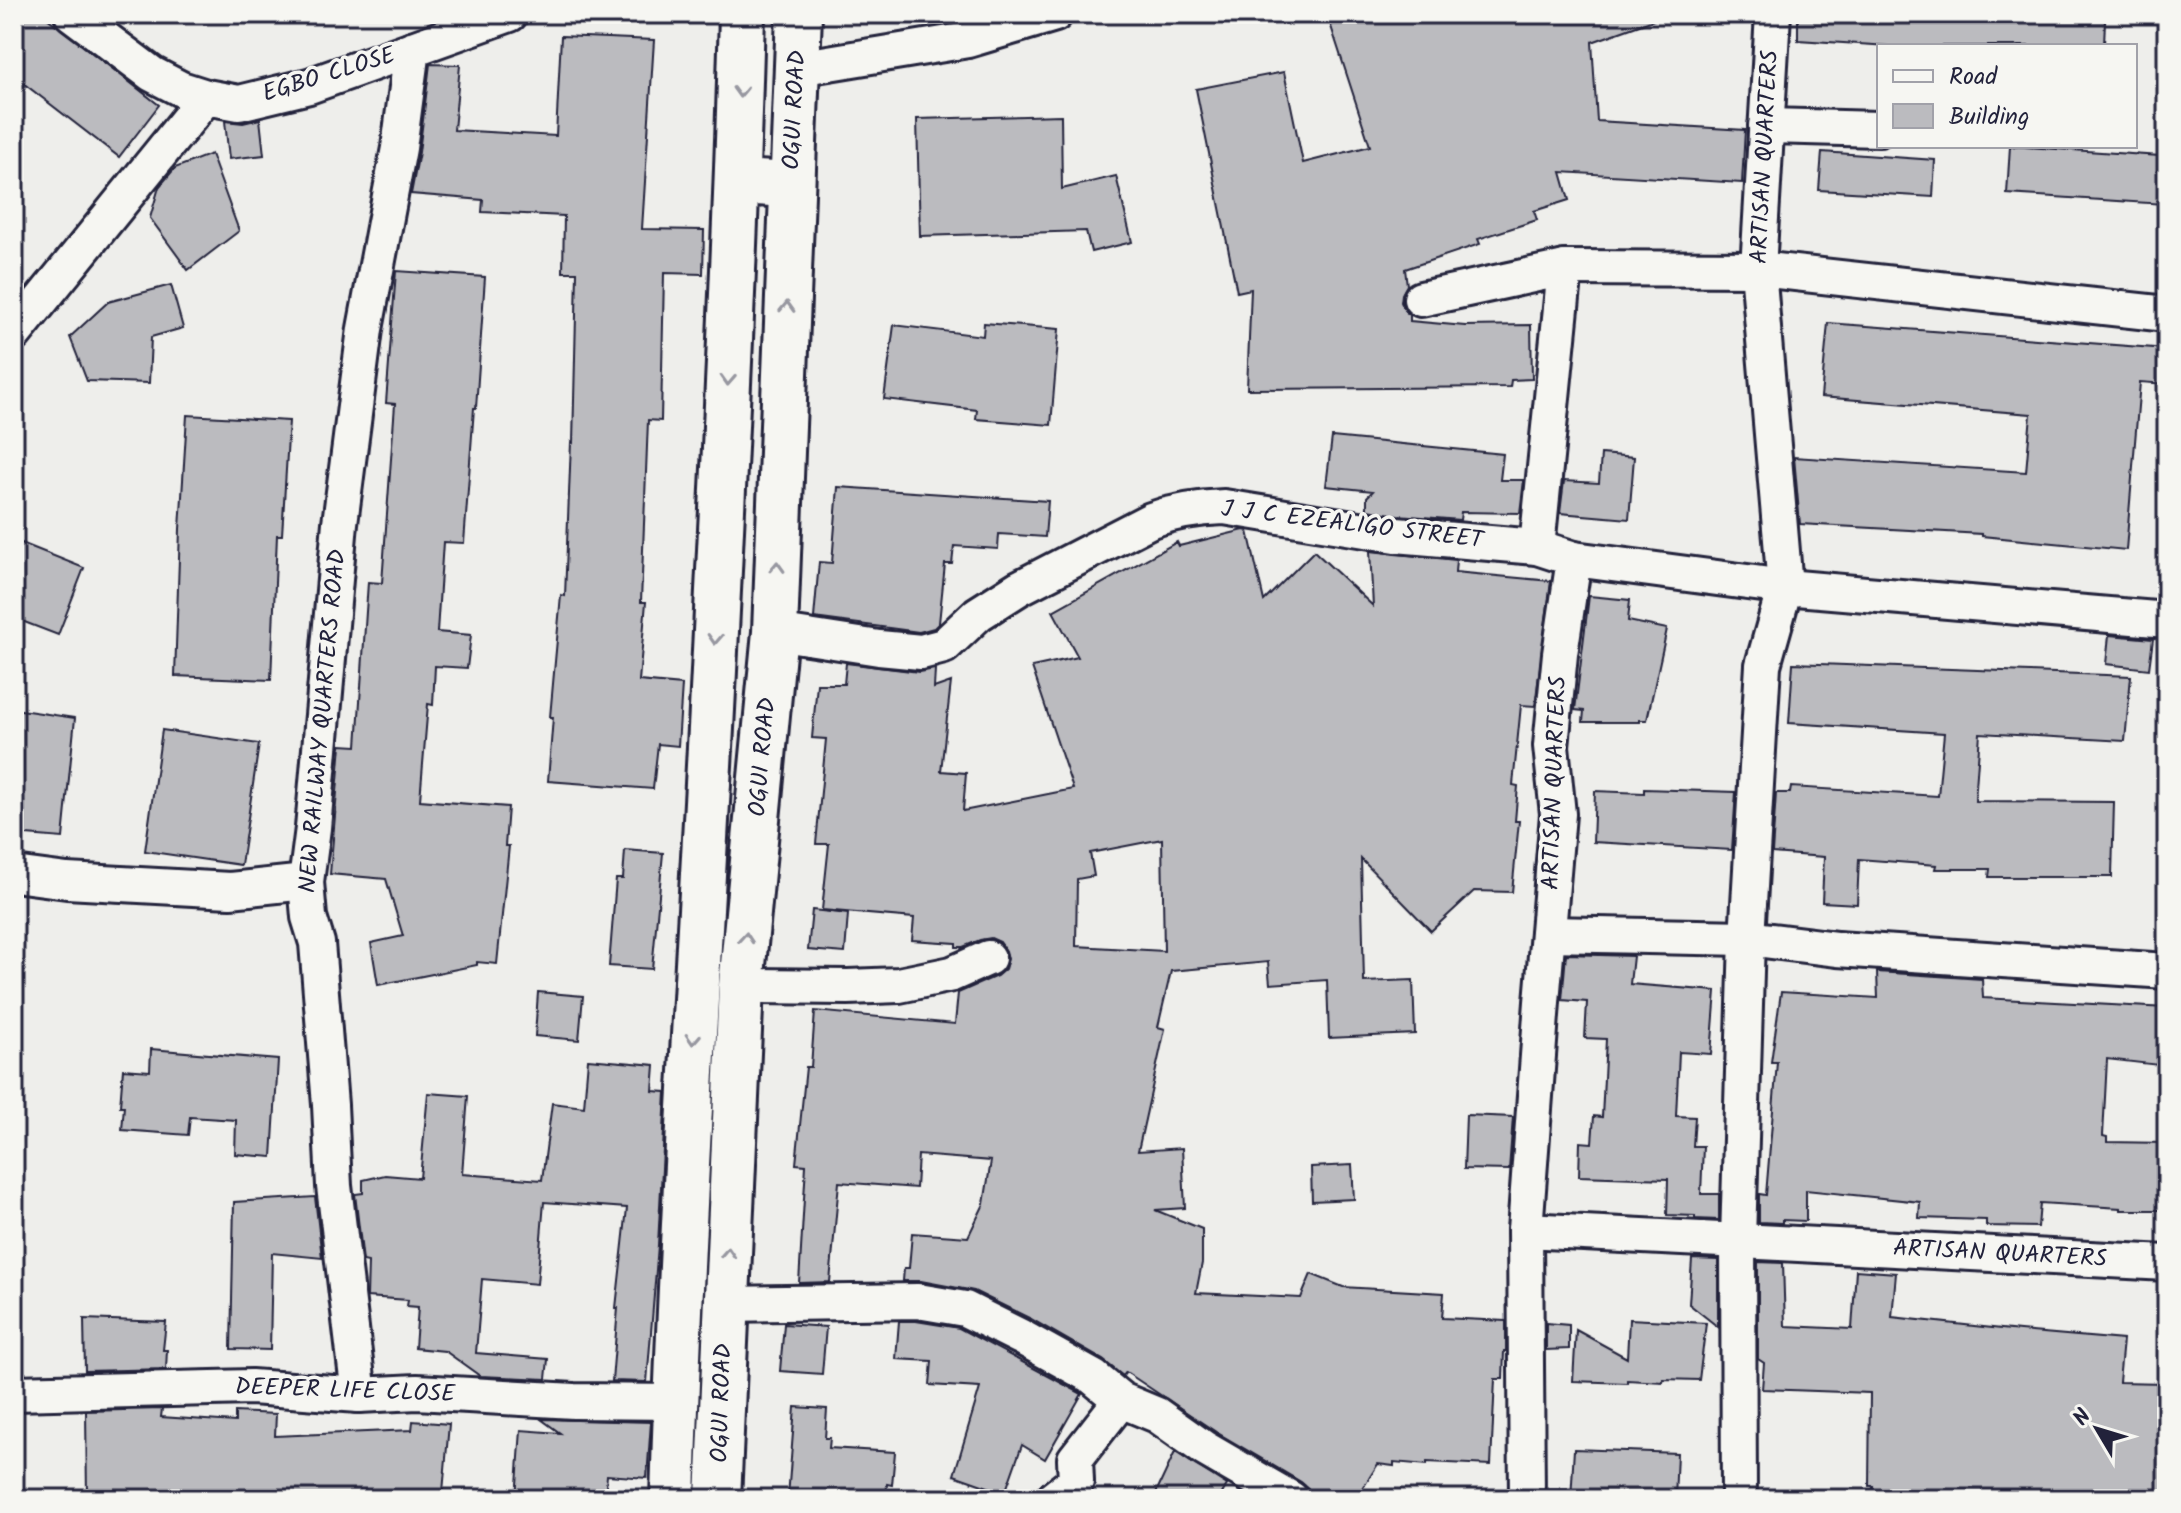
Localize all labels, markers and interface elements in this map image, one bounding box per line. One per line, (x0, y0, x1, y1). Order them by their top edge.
street label: EGBO CLOSE (258, 36, 401, 114)
legend (1877, 44, 2137, 148)
street label: OGUI ROAD (772, 49, 818, 171)
street label: ARTISAN QUARTERS (1740, 49, 1790, 265)
text: Road (1949, 58, 1998, 97)
one-way arrow (731, 86, 749, 99)
text: Building (1949, 98, 2029, 137)
one-way arrow (778, 300, 795, 313)
one-way arrow (719, 374, 736, 387)
street label: J J C EZEALIGO STREET (1219, 490, 1487, 561)
street label: NEW RAILWAY QUARTERS ROAD (289, 547, 357, 895)
one-way arrow (769, 560, 786, 573)
one-way arrow (707, 633, 724, 646)
street label: ARTISAN QUARTERS (1532, 675, 1578, 891)
street label: OGUI ROAD (738, 696, 788, 818)
one-way arrow (737, 931, 754, 944)
one-way arrow (684, 1033, 701, 1046)
street label: ARTISAN QUARTERS (1892, 1229, 2108, 1279)
one-way arrow (719, 1246, 736, 1259)
street label: OGUI ROAD (700, 1343, 744, 1463)
street label: DEEPER LIFE CLOSE (234, 1368, 457, 1414)
north arrow (2057, 1389, 2137, 1469)
text: N (2065, 1402, 2101, 1434)

